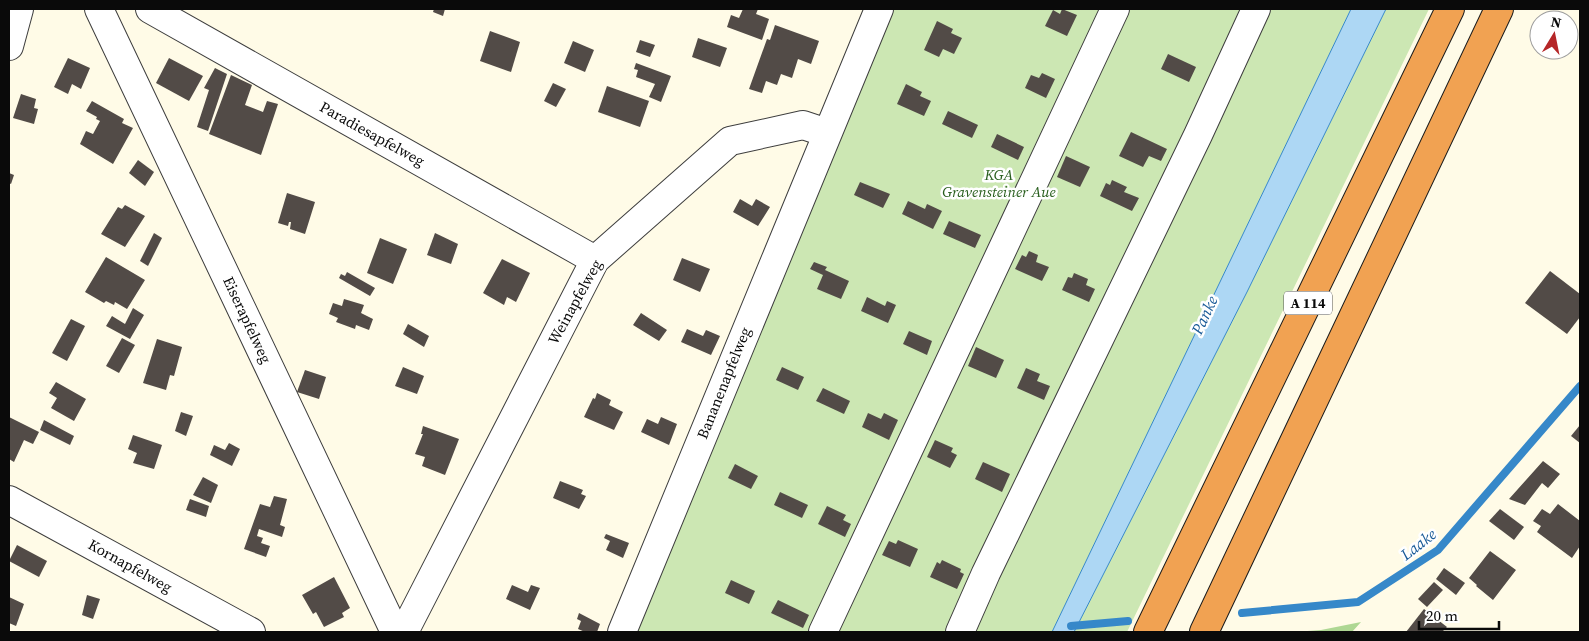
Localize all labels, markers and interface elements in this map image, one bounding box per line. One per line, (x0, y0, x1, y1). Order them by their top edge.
north arrow (1529, 10, 1579, 60)
text: N (1549, 11, 1563, 33)
street label: Paradiesapfelweg (316, 96, 429, 171)
park label: KGA Gravensteiner Aue (942, 164, 1056, 202)
street label: Weinapfelweg (543, 255, 607, 348)
street label: Eiserapfelweg (218, 273, 277, 367)
water label: Panke (1185, 292, 1223, 339)
road number: A 114 (1284, 292, 1332, 314)
street label: Bananenapfelweg (692, 323, 756, 442)
water label: Laake (1395, 523, 1441, 566)
street label: Kornapfelweg (85, 534, 176, 597)
scale bar (1419, 598, 1499, 630)
text: 20 m (1426, 605, 1458, 626)

